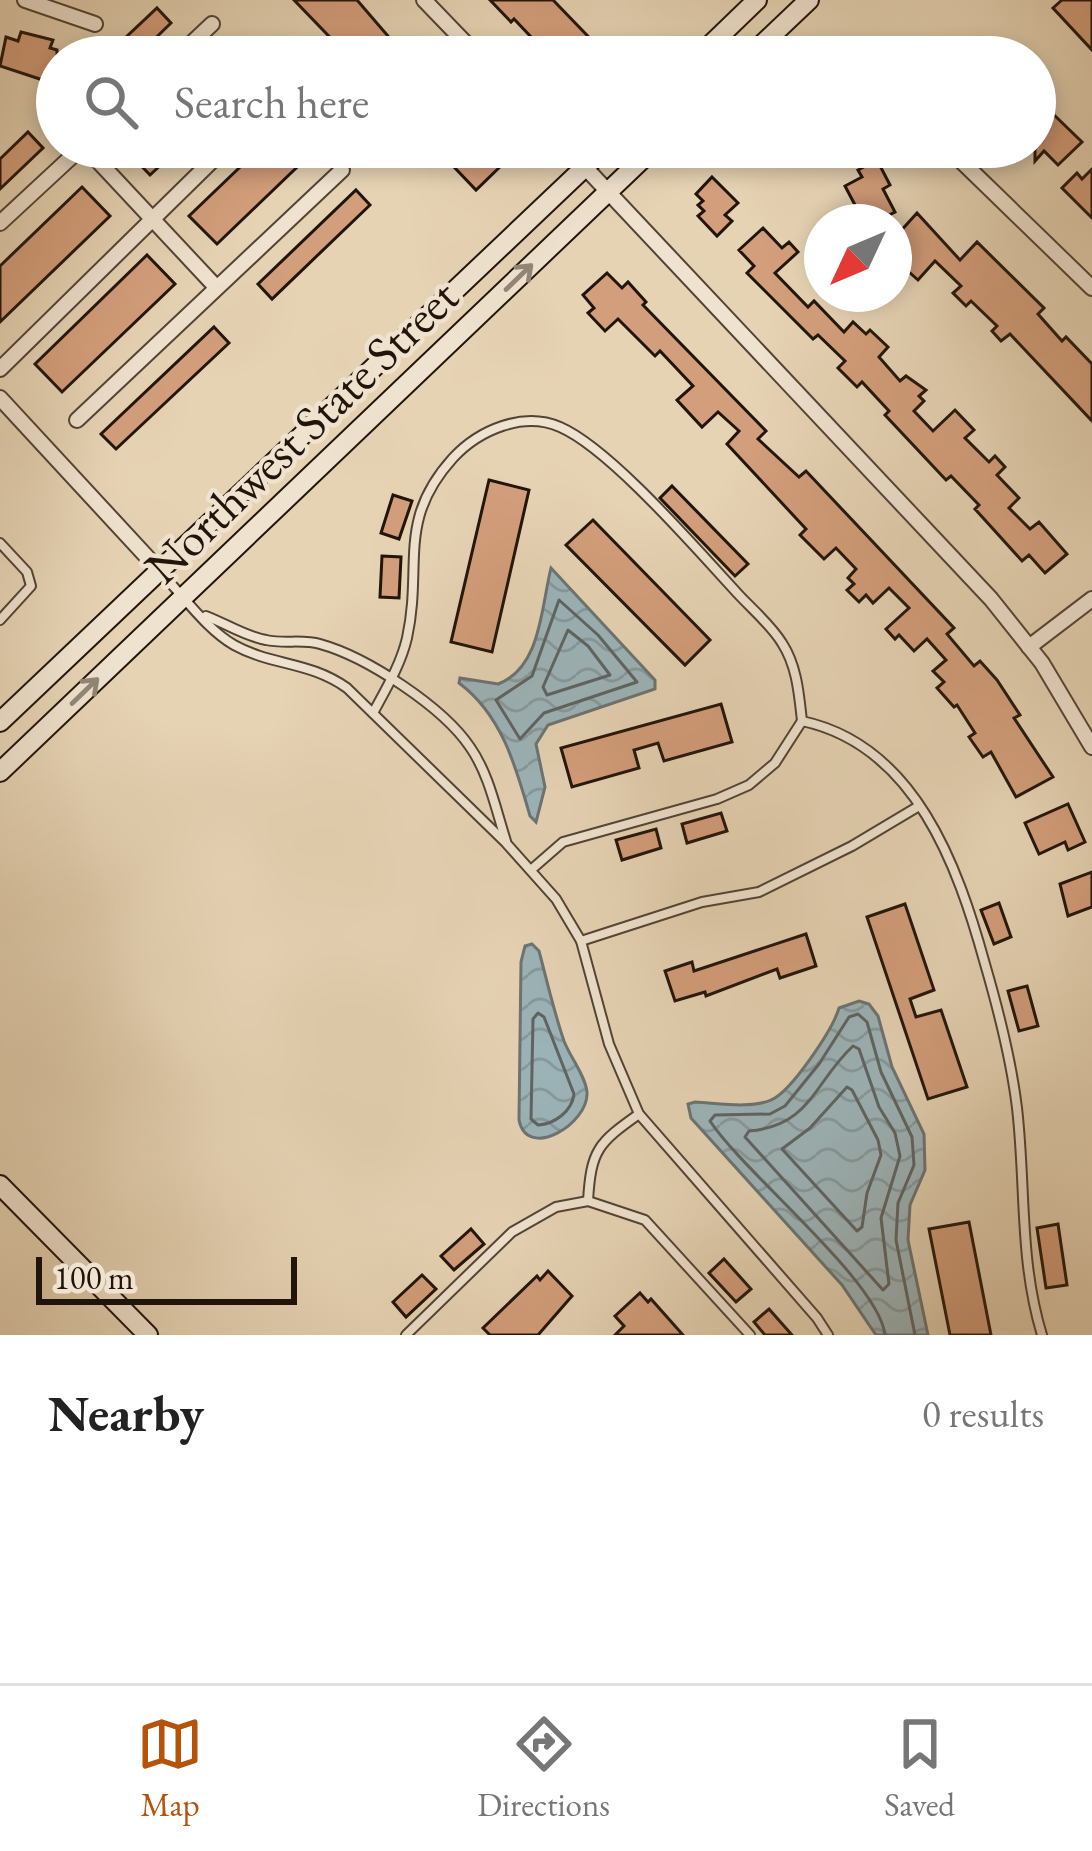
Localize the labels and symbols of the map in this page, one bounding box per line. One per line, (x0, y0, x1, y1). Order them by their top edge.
north arrow (804, 204, 912, 312)
one-way arrow (504, 263, 533, 292)
street label: Northwest State Street (131, 265, 471, 597)
one-way arrow (69, 677, 99, 706)
scale bar (36, 1251, 297, 1304)

